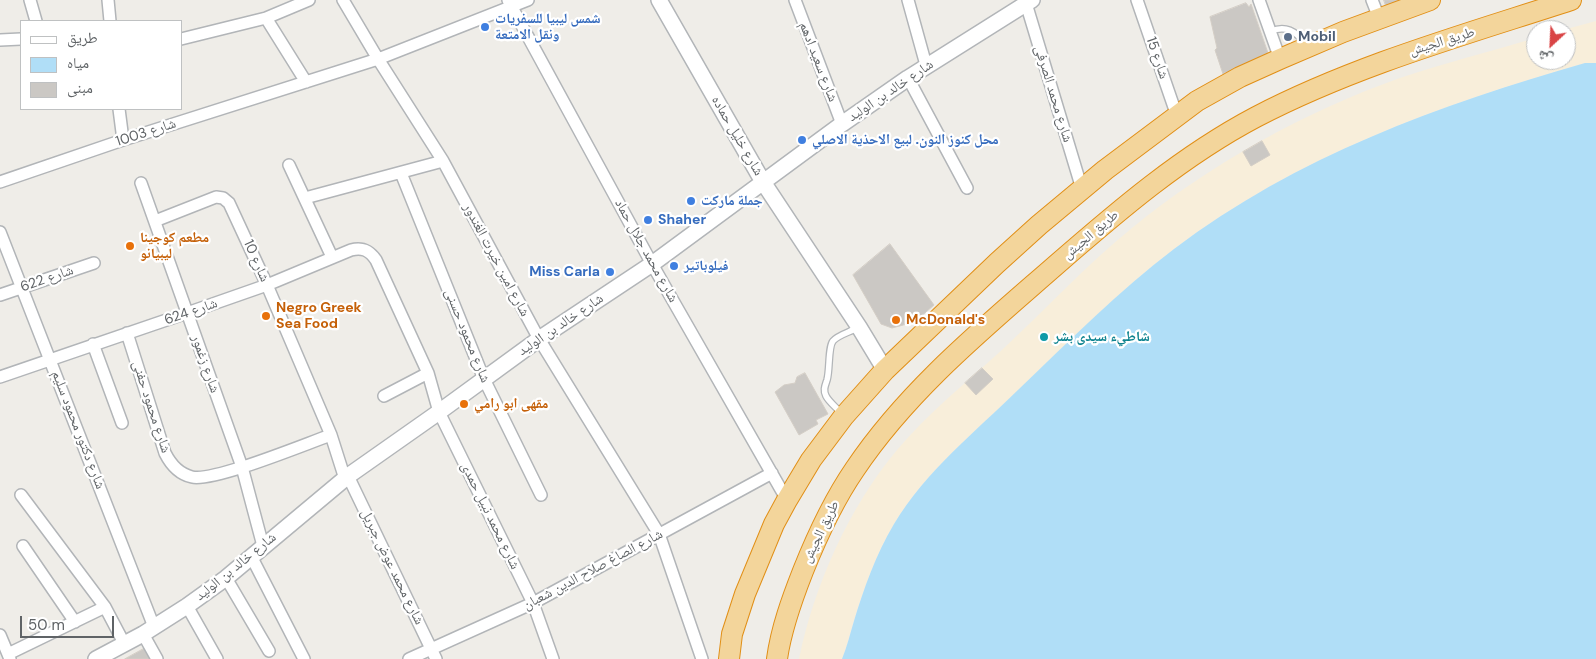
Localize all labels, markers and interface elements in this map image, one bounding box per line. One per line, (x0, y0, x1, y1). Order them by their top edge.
place label: شمس ليبيا للسفريات ونقل الامتعة (495, 11, 601, 44)
legend (20, 20, 182, 110)
street label: شارع سعيد ادهم (795, 20, 841, 104)
north arrow (1526, 20, 1576, 70)
marker: شمس ليبيا للسفريات ونقل الامتعة (479, 21, 491, 33)
street label: طريق الجيش (1407, 24, 1477, 60)
text: طريق (67, 28, 98, 48)
place label: Mobil (1298, 29, 1336, 45)
marker: Mobil (1282, 31, 1294, 43)
street label: شارع 15 (1142, 35, 1172, 81)
street label: شارع محمد الصرفى (1030, 43, 1076, 145)
text: ش (1535, 46, 1556, 69)
text: مياه (67, 53, 89, 73)
street label: شارع خالد بن الوليد (845, 56, 937, 126)
text: مبنى (67, 78, 93, 98)
street label: شارع خليل حماده (707, 93, 767, 179)
street label: شارع 1003 (114, 115, 178, 151)
place label: محل كنوز النون. لبيع الاحذية الاصلي (812, 132, 999, 148)
marker: محل كنوز النون. لبيع الاحذية الاصلي (796, 134, 808, 146)
place label: جملة ماركت (701, 193, 763, 209)
marker: جملة ماركت (685, 195, 697, 207)
street label: شارع محمد جلال حماد (611, 196, 681, 306)
street label: شارع امين خيرت الغندور (459, 200, 533, 320)
street label: طريق الجيش (1060, 207, 1122, 263)
place label: Shaher (658, 212, 706, 228)
marker: Shaher (642, 214, 654, 226)
place label: مطعم كوجينا ليبيانو (140, 230, 209, 262)
street label: شارع 10 (239, 237, 273, 285)
marker: مطعم كوجينا ليبيانو (124, 240, 136, 252)
place label: فيلوباتير (684, 258, 729, 274)
marker: فيلوباتير (668, 260, 680, 272)
street label: شارع 622 (18, 262, 76, 296)
place label: Miss Carla (529, 264, 600, 280)
marker: Miss Carla (604, 266, 616, 278)
street label: شارع محمود حسنى (441, 287, 493, 385)
street label: شارع خالد بن الوليد (515, 290, 607, 360)
street label: شارع 624 (162, 295, 220, 329)
place label: Negro Greek Sea Food (276, 300, 362, 332)
marker: Negro Greek Sea Food (260, 310, 272, 322)
place label: McDonald's (906, 312, 985, 328)
marker: McDonald's (890, 314, 902, 326)
place label: شاطيء سيدى بشر (1054, 329, 1150, 345)
marker: شاطيء سيدى بشر (1038, 331, 1050, 343)
street label: شارع زغمور (187, 333, 223, 395)
street label: شارع محمود حفنى (128, 359, 174, 455)
street label: شارع دكتور محمود سليم (48, 369, 108, 491)
place label: مقهى ابو رامي (474, 396, 548, 412)
marker: مقهى ابو رامي (458, 398, 470, 410)
street label: شارع محمد نبيل حمدى (457, 460, 523, 572)
street label: طريق الجيش (799, 498, 843, 566)
street label: شارع محمد عوض جبريل (357, 506, 427, 628)
street label: شارع الصاغ صلاح الدين شعبان (520, 526, 666, 614)
street label: شارع خالد بن الوليد (192, 529, 280, 605)
scale bar (22, 606, 116, 638)
text: 50 m (28, 615, 65, 635)

